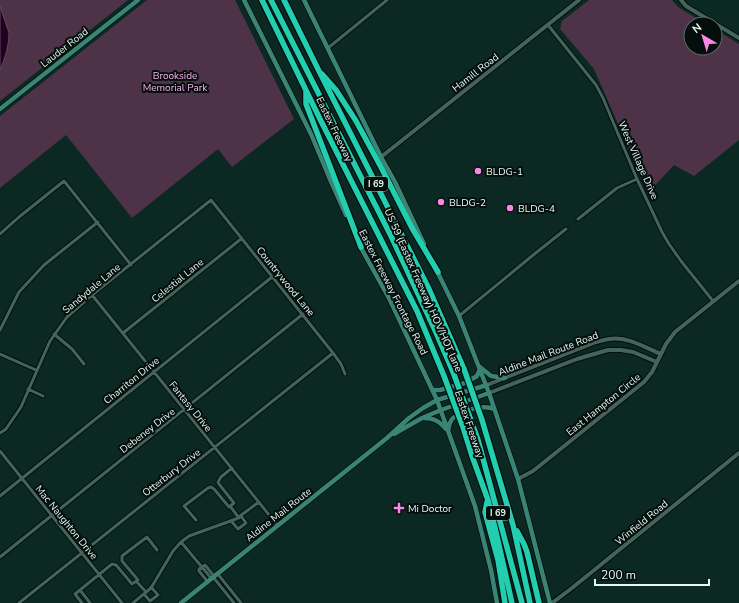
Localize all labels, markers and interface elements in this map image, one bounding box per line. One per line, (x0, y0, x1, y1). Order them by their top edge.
north arrow (683, 16, 723, 56)
text: N (689, 20, 705, 37)
street label: Lauder Road (38, 25, 91, 71)
street label: Hamill Road (449, 50, 502, 95)
park label: Brookside Memorial Park (143, 69, 208, 95)
street label: Eastex Freeway (312, 95, 356, 165)
street label: West Village Drive (615, 119, 662, 202)
place label: BLDG-1 (486, 165, 523, 179)
marker: BLDG-1 (473, 166, 483, 176)
road number: I 69 (364, 177, 388, 191)
place label: BLDG-2 (449, 196, 486, 210)
marker: BLDG-2 (436, 197, 446, 207)
place label: BLDG-4 (518, 202, 555, 216)
marker: BLDG-4 (505, 203, 515, 213)
street label: US 59 (Eastex Freeway) HOV/HOT lane (381, 207, 466, 374)
street label: Eastex Freeway Frontage Road (355, 227, 431, 358)
street label: Countrywood Lane (253, 244, 318, 319)
street label: Celestial Lane (149, 255, 207, 306)
street label: Sandydale Lane (60, 260, 124, 317)
street label: Aldine Mail Route Road (496, 328, 600, 379)
street label: Charriton Drive (101, 354, 163, 408)
street label: East Hampton Circle (564, 370, 644, 439)
street label: Fantasy Drive (166, 378, 215, 435)
street label: Eastex Freeway (451, 389, 487, 461)
street label: Debeney Drive (117, 405, 178, 457)
street label: Otterbury Drive (140, 446, 204, 500)
street label: Mac Naughton Drive (32, 483, 101, 563)
street label: Aldine Mail Route (243, 485, 315, 545)
street label: Winfield Road (612, 497, 671, 549)
marker: Mi Doctor (393, 502, 405, 514)
place label: Mi Doctor (408, 502, 452, 516)
road number: I 69 (486, 506, 510, 520)
scale bar (595, 561, 709, 587)
text: 200 m (601, 567, 636, 583)

